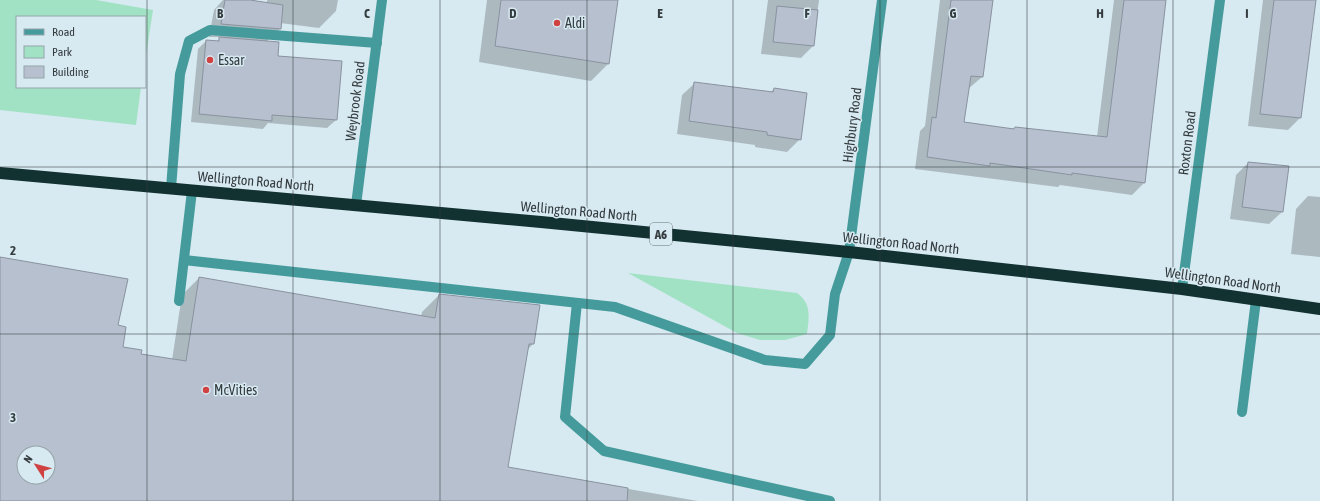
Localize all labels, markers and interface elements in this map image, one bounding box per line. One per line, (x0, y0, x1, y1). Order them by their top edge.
text: B (217, 6, 224, 21)
text: C (364, 6, 370, 21)
text: D (509, 6, 517, 21)
text: E (657, 6, 663, 21)
text: F (804, 6, 810, 21)
text: G (950, 6, 957, 21)
text: H (1096, 6, 1104, 21)
text: I (1245, 6, 1249, 21)
place label: Aldi (565, 15, 585, 31)
legend (16, 16, 146, 88)
marker: Aldi (552, 18, 562, 28)
text: Road (52, 25, 75, 39)
text: Park (52, 45, 73, 59)
place label: Essar (218, 52, 245, 68)
marker: Essar (205, 55, 215, 65)
street label: Weybrook Road (342, 60, 368, 142)
text: Building (52, 65, 90, 79)
street label: Highbury Road (839, 86, 865, 164)
street label: Roxton Road (1175, 110, 1199, 176)
street label: Wellington Road North (197, 168, 315, 194)
street label: Wellington Road North (520, 198, 638, 224)
road number: A6 (650, 223, 672, 245)
street label: Wellington Road North (842, 229, 960, 257)
text: 2 (10, 243, 16, 258)
street label: Wellington Road North (1164, 264, 1282, 296)
place label: McVities (214, 382, 257, 398)
marker: McVities (201, 385, 211, 395)
text: 3 (10, 410, 16, 425)
north arrow (16, 445, 56, 485)
text: N (21, 453, 35, 465)

